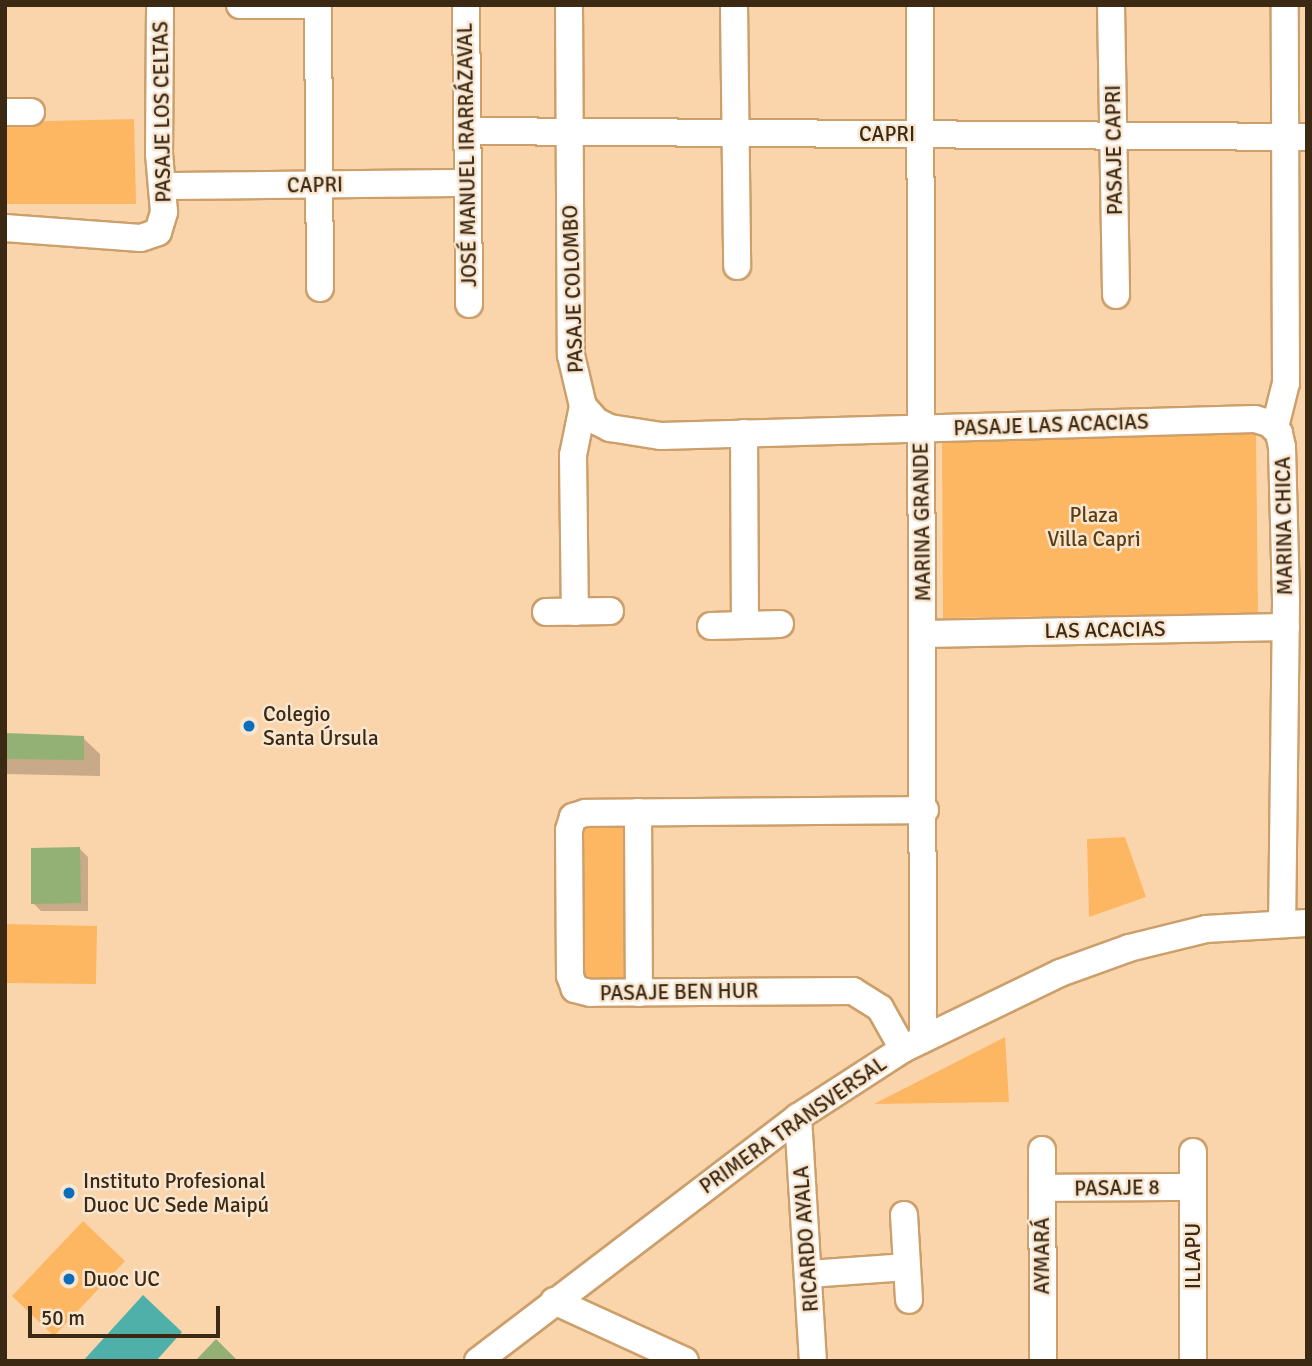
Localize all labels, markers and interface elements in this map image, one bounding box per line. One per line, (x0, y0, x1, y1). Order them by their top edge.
street label: PASAJE LOS CELTAS (148, 21, 176, 203)
street label: JOSÉ MANUEL IRARRÁZAVAL (452, 23, 482, 287)
street label: PASAJE CAPRI (1100, 85, 1128, 215)
street label: CAPRI (859, 121, 915, 147)
street label: CAPRI (287, 172, 343, 198)
street label: PASAJE COLOMBO (557, 205, 589, 373)
street label: PASAJE LAS ACACIAS (953, 409, 1149, 441)
street label: MARINA GRANDE (908, 442, 936, 602)
street label: MARINA CHICA (1270, 456, 1298, 596)
park label: Plaza Villa Capri (1047, 502, 1141, 552)
street label: LAS ACACIAS (1044, 616, 1166, 644)
place label: Colegio Santa Úrsula (263, 701, 379, 751)
marker: Colegio Santa Úrsula (241, 718, 257, 734)
street label: PASAJE BEN HUR (599, 978, 759, 1006)
street label: PRIMERA TRANSVERSAL (695, 1051, 891, 1199)
street label: RICARDO AYALA (788, 1165, 824, 1313)
place label: Instituto Profesional Duoc UC Sede Maipú (83, 1168, 269, 1218)
street label: PASAJE 8 (1074, 1175, 1160, 1201)
marker: Instituto Profesional Duoc UC Sede Maipú (61, 1185, 77, 1201)
street label: AYMARÁ (1029, 1217, 1055, 1295)
street label: ILLAPU (1180, 1223, 1206, 1289)
place label: Duoc UC (83, 1266, 160, 1292)
marker: Duoc UC (61, 1271, 77, 1287)
scale bar (32, 1292, 224, 1336)
text: 50 m (41, 1305, 85, 1331)

